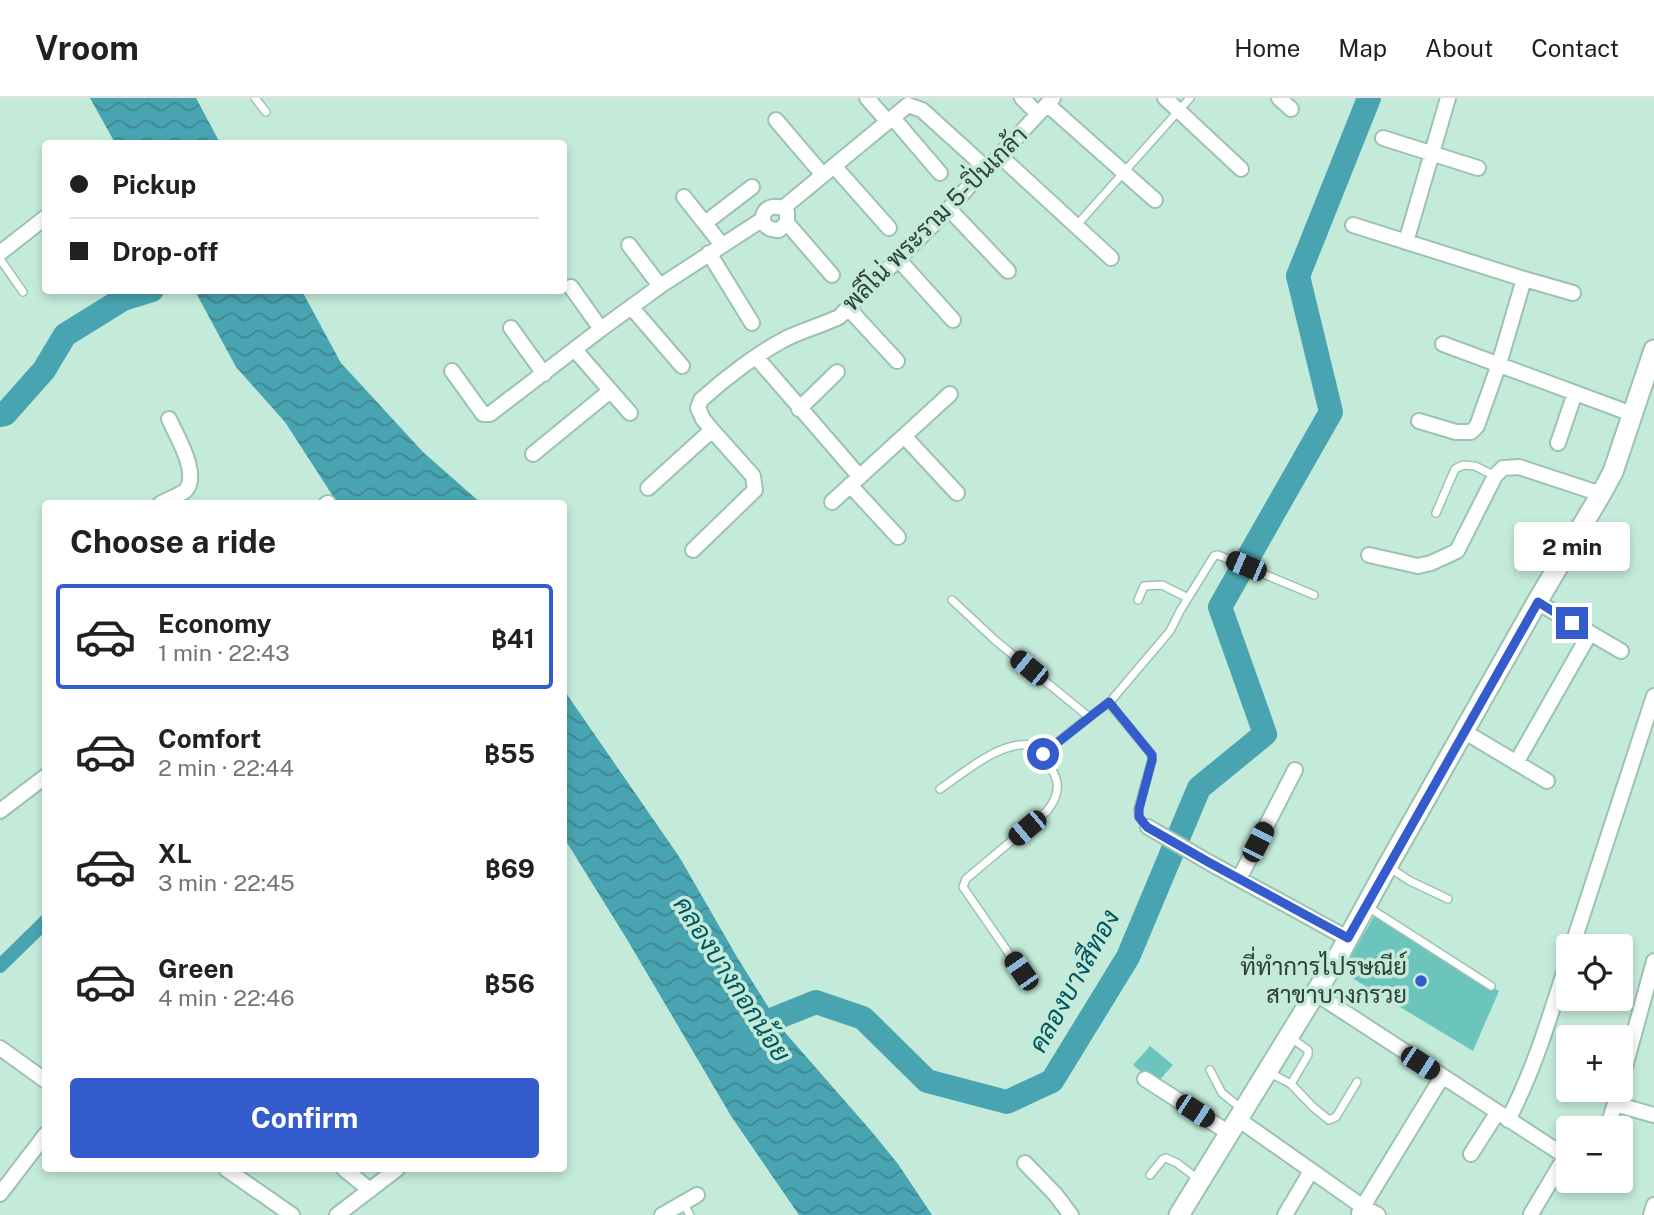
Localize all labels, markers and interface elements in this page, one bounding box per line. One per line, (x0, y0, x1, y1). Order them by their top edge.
text: Vroom (35, 29, 139, 67)
text: Home (1234, 34, 1300, 62)
text: Map (1338, 34, 1387, 62)
text: About (1425, 34, 1493, 62)
text: Contact (1531, 34, 1619, 62)
street label: พลีโน่ พระราม 5-ปิ่นเกล้า (833, 117, 1032, 316)
text: Pickup (112, 169, 196, 200)
text: Drop-off (112, 236, 218, 267)
callout: 2 min (1514, 522, 1630, 570)
text: Choose a ride (70, 523, 276, 560)
text: 2 min (1542, 533, 1602, 560)
car (1223, 548, 1270, 584)
icon: car (74, 605, 137, 668)
route end (1556, 607, 1588, 639)
text: Economy (158, 608, 271, 639)
text: ฿41 (491, 623, 535, 654)
text: 1 min · 22:43 (158, 639, 290, 666)
car (1007, 647, 1052, 689)
icon: car (74, 720, 137, 783)
text: Comfort (158, 723, 261, 754)
text: ฿55 (484, 738, 535, 769)
route start (1027, 738, 1059, 770)
text: 2 min · 22:44 (158, 754, 294, 781)
car (1005, 806, 1050, 850)
car (1240, 819, 1277, 865)
icon: car (74, 835, 137, 898)
text: XL (158, 838, 192, 869)
text: ฿69 (485, 853, 535, 884)
text: 3 min · 22:45 (158, 869, 295, 896)
water label: คลองบางกอกน้อย (667, 890, 797, 1067)
water label: คลองบางสีทอง (1022, 904, 1125, 1057)
map controls (1556, 934, 1633, 1193)
button: locate (1556, 934, 1633, 1011)
place label: ที่ทำการไปรษณีย์ สาขาบางกรวย (1240, 946, 1407, 1008)
car (1001, 948, 1042, 994)
icon: car (74, 950, 137, 1013)
text: Green (158, 953, 234, 984)
text: ฿56 (485, 968, 535, 999)
marker: ที่ทำการไปรษณีย์ สาขาบางกรวย (1413, 973, 1429, 989)
text: 4 min · 22:46 (158, 984, 295, 1011)
button: + (1556, 1025, 1633, 1102)
car (1397, 1043, 1444, 1083)
button: Confirm (70, 1078, 539, 1158)
car (1172, 1091, 1219, 1131)
button: − (1556, 1116, 1633, 1193)

